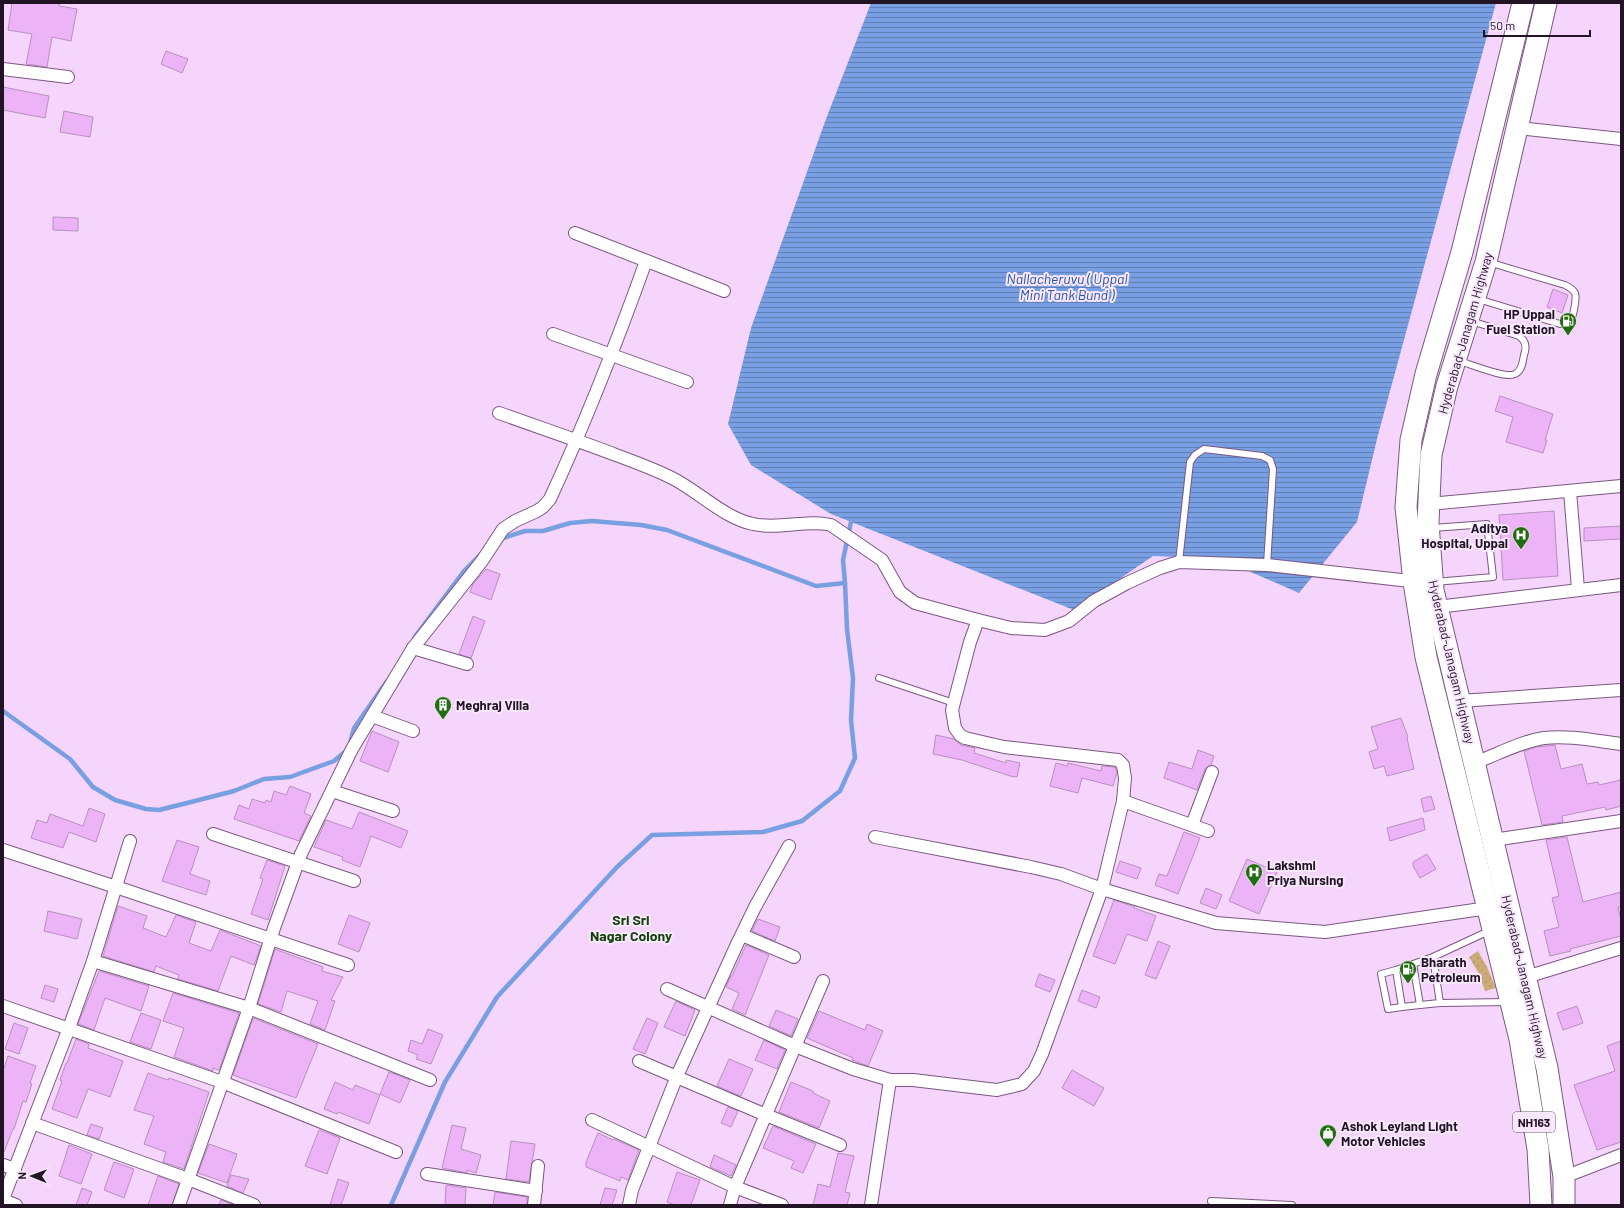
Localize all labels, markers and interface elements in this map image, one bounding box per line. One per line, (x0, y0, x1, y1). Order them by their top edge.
scale bar (1484, 12, 1590, 38)
text: 50 m (1490, 18, 1515, 32)
street label: Hyderabad-Janagam Highway (1434, 250, 1496, 416)
water label: Nallacheruvu ( Uppal Mini Tank Bund ) (1006, 270, 1128, 303)
place label: HP Uppal Fuel Station (1486, 306, 1555, 337)
fuel station icon: HP Uppal Fuel Station (1558, 311, 1578, 336)
place label: Aditya Hospital, Uppal (1421, 520, 1508, 551)
hospital icon: Aditya Hospital, Uppal (1511, 525, 1531, 550)
street label: Hyderabad-Janagam Highway (1425, 578, 1479, 746)
building icon: Meghraj Villa (433, 695, 453, 720)
place label: Meghraj Villa (456, 697, 529, 713)
place label: Lakshmi Priya Nursing (1267, 857, 1344, 888)
hospital icon: Lakshmi Priya Nursing (1244, 862, 1264, 887)
street label: Hyderabad-Janagam Highway (1498, 893, 1552, 1061)
district label: Sri Sri Nagar Colony (590, 911, 672, 944)
place label: Bharath Petroleum (1421, 954, 1481, 985)
fuel station icon: Bharath Petroleum (1398, 959, 1418, 984)
road number: NH163 (1513, 1112, 1555, 1132)
place label: Ashok Leyland Light Motor Vehicles (1341, 1118, 1458, 1149)
shop icon: Ashok Leyland Light Motor Vehicles (1318, 1123, 1338, 1148)
north arrow (12, 1156, 52, 1196)
text: N (15, 1172, 28, 1180)

